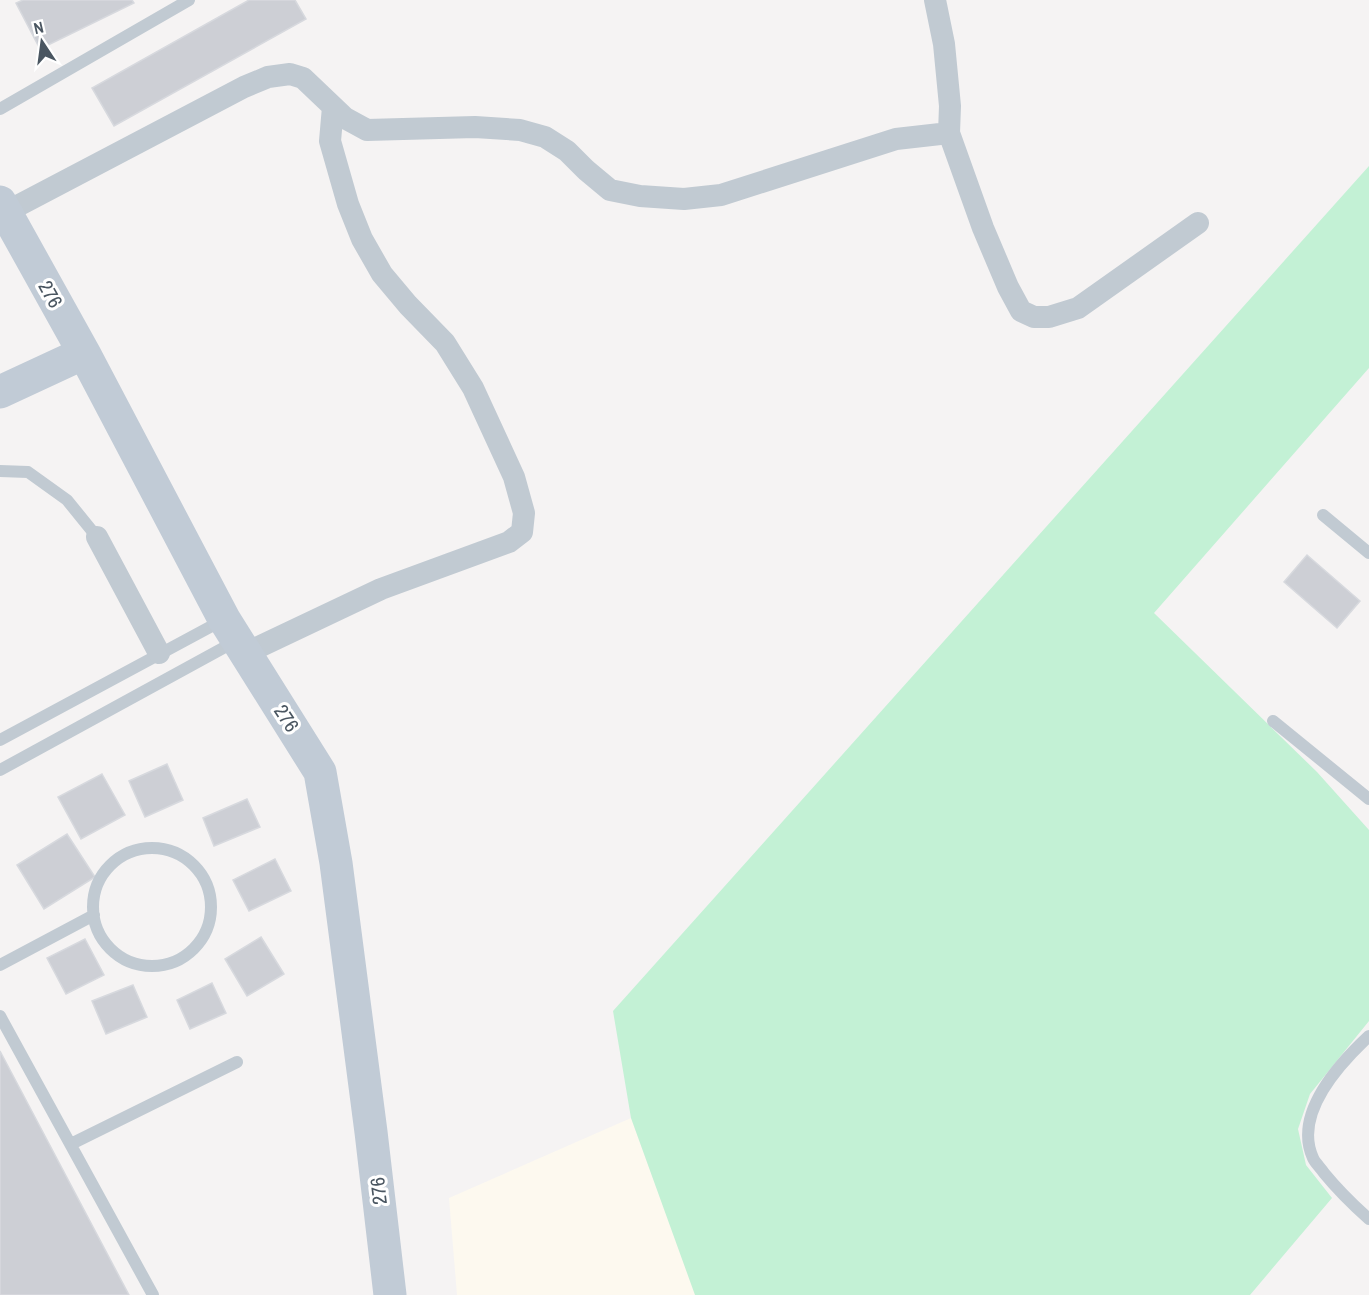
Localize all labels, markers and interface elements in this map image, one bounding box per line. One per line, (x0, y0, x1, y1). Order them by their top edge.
north arrow (12, 12, 72, 72)
text: N (32, 16, 46, 39)
street label: 276 (33, 275, 69, 313)
street label: 276 (268, 699, 306, 737)
street label: 276 (363, 1176, 393, 1206)

